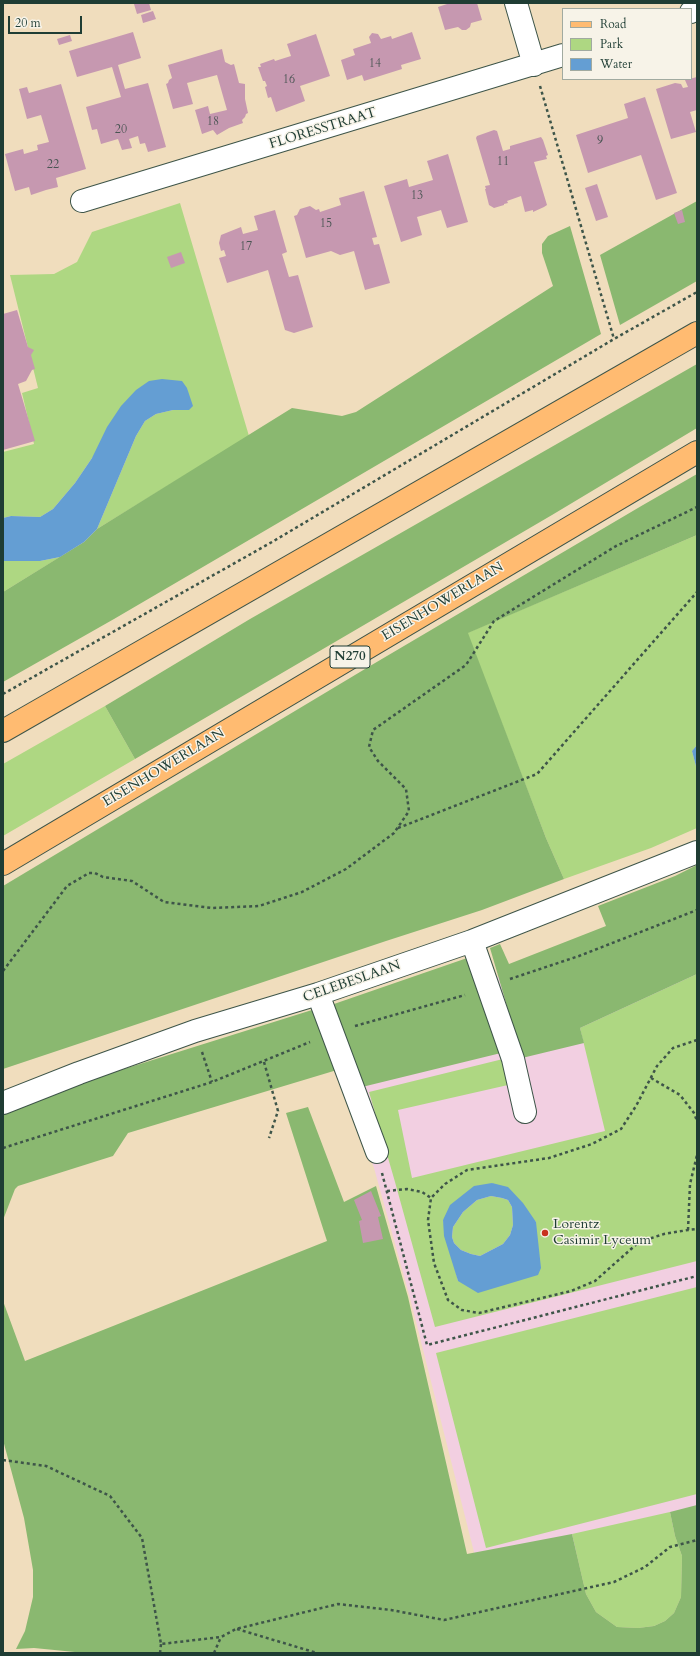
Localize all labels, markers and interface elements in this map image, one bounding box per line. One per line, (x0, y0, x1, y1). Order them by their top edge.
scale bar (10, 8, 84, 34)
legend (562, 8, 692, 80)
text: 20 m (15, 15, 41, 31)
text: Road (600, 16, 626, 32)
text: Park (600, 36, 623, 52)
text: Water (600, 56, 632, 72)
house number: 14 (369, 57, 381, 71)
house number: 16 (283, 73, 295, 87)
street label: FLORESSTRAAT (267, 105, 379, 153)
house number: 18 (207, 115, 219, 129)
house number: 20 (115, 123, 127, 137)
house number: 9 (597, 134, 603, 148)
house number: 11 (497, 155, 509, 169)
house number: 22 (47, 158, 59, 172)
house number: 13 (411, 189, 423, 203)
house number: 15 (320, 217, 332, 231)
house number: 17 (240, 240, 252, 254)
street label: EISENHOWERLAAN (379, 559, 507, 645)
road number: N270 (330, 646, 370, 668)
street label: EISENHOWERLAAN (100, 725, 228, 811)
street label: CELEBESLAAN (301, 957, 403, 1007)
place label: Lorentz Casimir Lyceum (553, 1217, 651, 1250)
marker: Lorentz Casimir Lyceum (540, 1228, 550, 1238)

